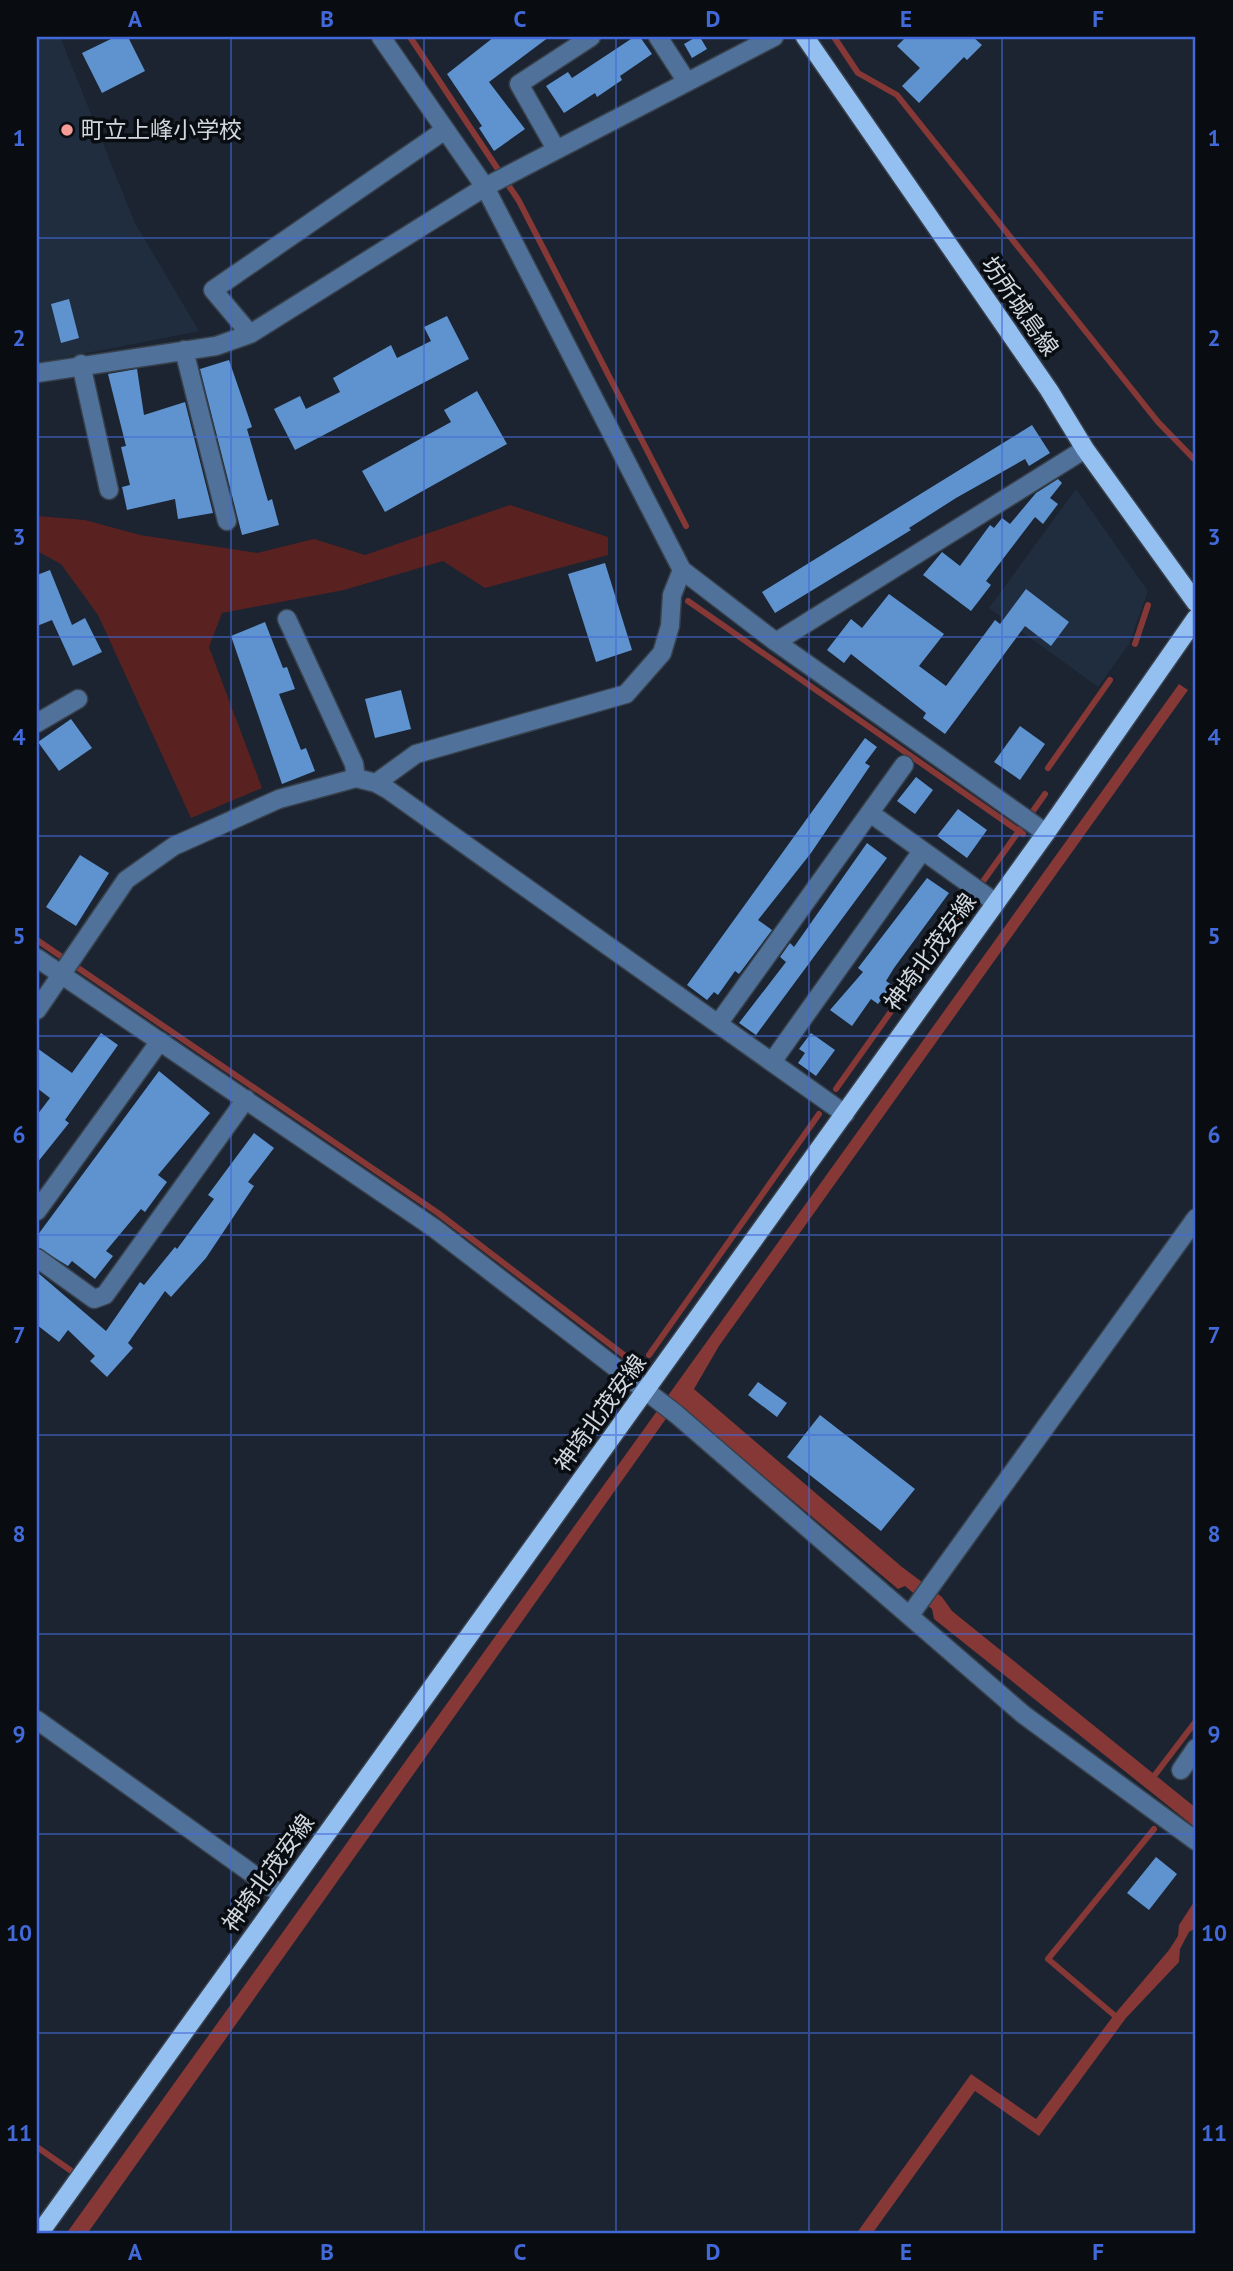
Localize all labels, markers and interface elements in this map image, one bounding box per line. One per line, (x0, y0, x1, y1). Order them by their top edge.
text: A (128, 4, 142, 33)
text: B (320, 4, 334, 33)
text: C (514, 4, 527, 33)
text: D (706, 4, 720, 33)
text: E (900, 4, 912, 33)
text: F (1092, 4, 1104, 33)
place label: 町立上峰小学校 (81, 115, 242, 144)
marker: 町立上峰小学校 (59, 122, 75, 138)
text: 1 (12, 123, 26, 152)
text: 1 (1207, 123, 1221, 152)
street label: 坊所城島線 (976, 250, 1065, 361)
text: 2 (12, 323, 26, 352)
text: 2 (1207, 323, 1221, 352)
text: 3 (12, 522, 26, 551)
text: 3 (1207, 522, 1221, 551)
text: 4 (12, 722, 26, 751)
text: 4 (1207, 722, 1221, 751)
street label: 神埼北茂安線 (877, 887, 982, 1016)
text: 5 (12, 921, 26, 950)
text: 5 (1207, 921, 1221, 950)
text: 6 (12, 1120, 26, 1149)
text: 6 (1207, 1120, 1221, 1149)
text: 7 (12, 1320, 26, 1349)
text: 7 (1207, 1320, 1221, 1349)
street label: 神埼北茂安線 (547, 1348, 652, 1477)
text: 8 (12, 1519, 26, 1548)
text: 8 (1207, 1519, 1221, 1548)
text: 9 (12, 1719, 26, 1748)
text: 9 (1207, 1719, 1221, 1748)
street label: 神埼北茂安線 (215, 1808, 320, 1937)
text: 10 (6, 1918, 32, 1947)
text: 10 (1201, 1918, 1227, 1947)
text: 11 (6, 2118, 32, 2147)
text: 11 (1201, 2118, 1227, 2147)
text: A (128, 2237, 142, 2266)
text: B (320, 2237, 334, 2266)
text: C (514, 2237, 527, 2266)
text: D (706, 2237, 720, 2266)
text: E (900, 2237, 912, 2266)
text: F (1092, 2237, 1104, 2266)

